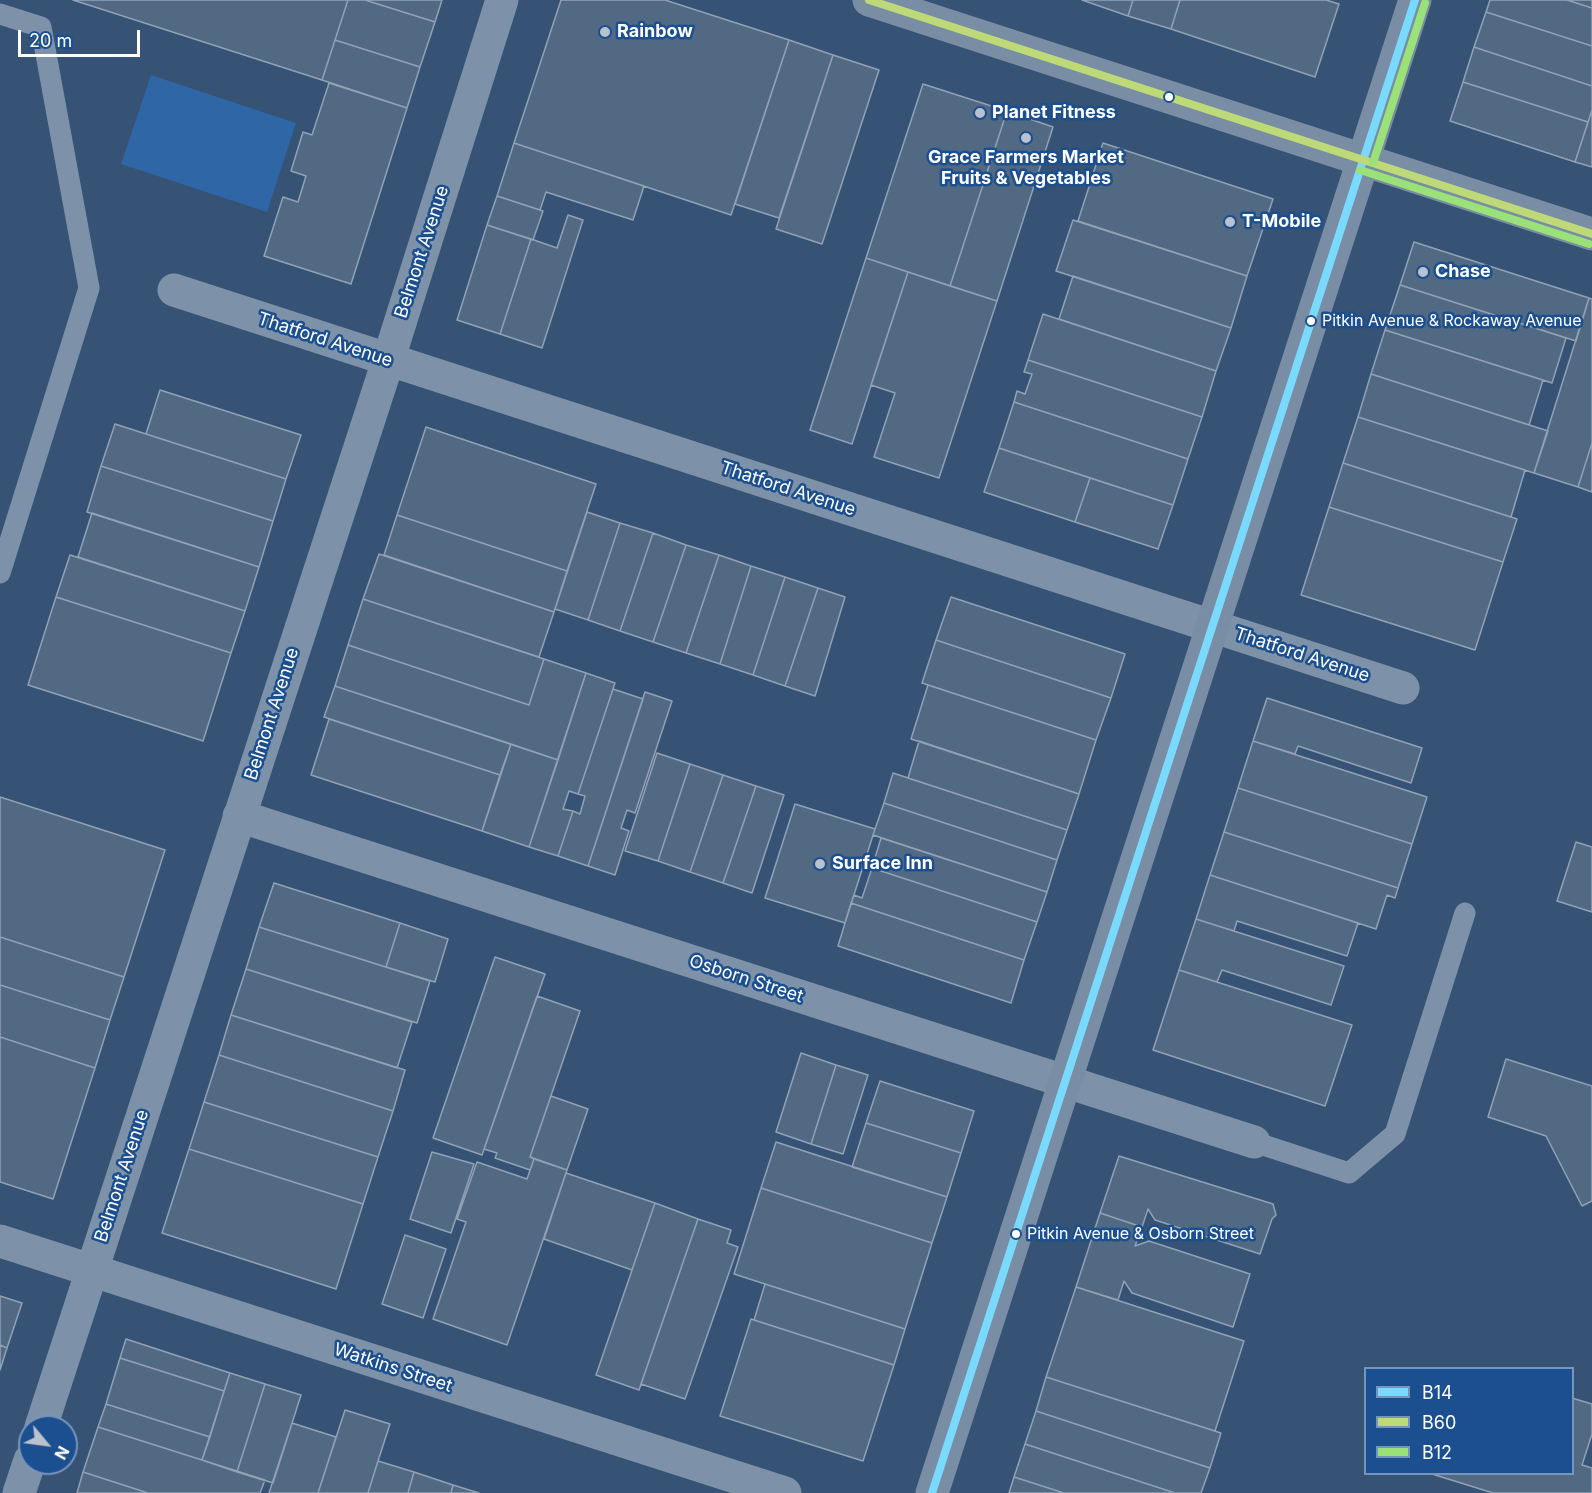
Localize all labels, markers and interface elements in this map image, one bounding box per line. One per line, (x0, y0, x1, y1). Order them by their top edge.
scale bar (21, 18, 142, 56)
place label: Rainbow (617, 21, 693, 43)
marker: Rainbow (598, 25, 612, 39)
text: 20 m (29, 30, 72, 51)
unlabelled marker (1163, 91, 1175, 103)
place label: Planet Fitness (992, 102, 1116, 124)
marker: Planet Fitness (973, 106, 987, 120)
marker: Grace Farmers Market Fruits & Vegetables (1019, 131, 1033, 145)
place label: Grace Farmers Market Fruits & Vegetables (928, 147, 1124, 190)
street label: Belmont Avenue (390, 183, 454, 321)
place label: T-Mobile (1242, 211, 1321, 233)
marker: T-Mobile (1223, 215, 1237, 229)
place label: Chase (1435, 261, 1491, 283)
marker: Chase (1416, 265, 1430, 279)
street label: Thatford Avenue (255, 308, 395, 372)
place label: Pitkin Avenue & Rockaway Avenue (1322, 311, 1582, 331)
marker: Pitkin Avenue & Rockaway Avenue (1305, 315, 1317, 327)
street label: Thatford Avenue (718, 457, 858, 521)
street label: Thatford Avenue (1232, 623, 1372, 687)
street label: Belmont Avenue (240, 645, 304, 783)
place label: Surface Inn (832, 853, 933, 875)
marker: Surface Inn (813, 857, 827, 871)
street label: Osborn Street (686, 950, 806, 1008)
street label: Belmont Avenue (90, 1107, 154, 1245)
place label: Pitkin Avenue & Osborn Street (1027, 1224, 1254, 1244)
marker: Pitkin Avenue & Osborn Street (1010, 1228, 1022, 1240)
street label: Watkins Street (331, 1339, 455, 1397)
legend (1364, 1367, 1574, 1475)
text: B14 (1422, 1382, 1453, 1403)
text: B60 (1422, 1412, 1456, 1433)
north arrow (18, 1415, 78, 1475)
text: B12 (1422, 1442, 1452, 1463)
text: N (50, 1443, 74, 1463)

